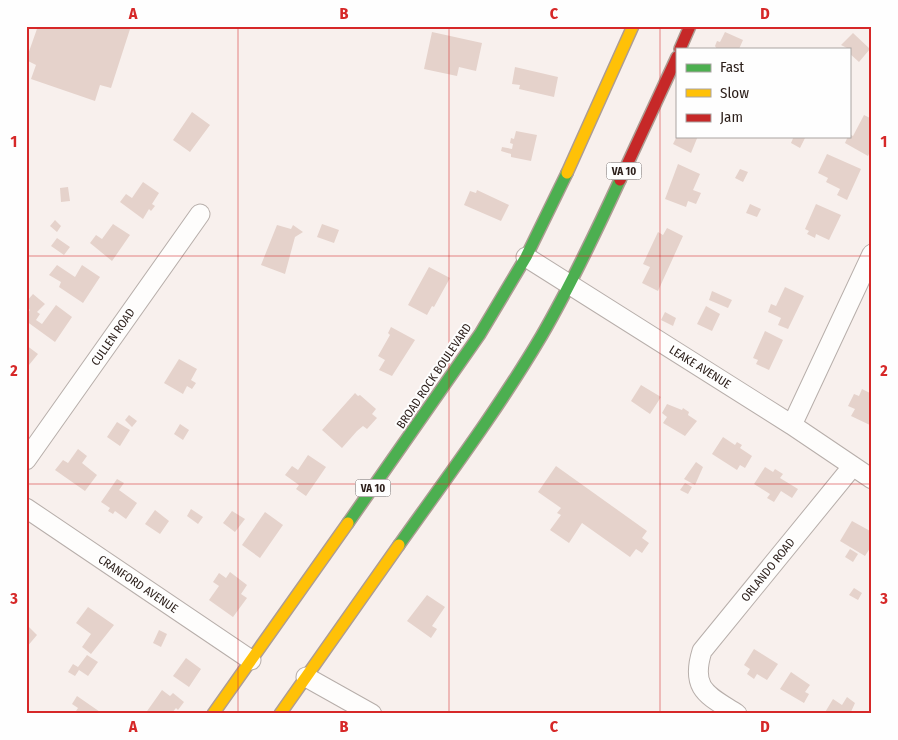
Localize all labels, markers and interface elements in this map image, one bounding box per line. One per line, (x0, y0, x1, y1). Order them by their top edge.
text: A (128, 4, 138, 23)
text: B (340, 4, 349, 23)
text: C (550, 4, 559, 23)
text: D (760, 4, 770, 23)
legend (676, 48, 850, 138)
text: Fast (720, 58, 744, 76)
text: Slow (720, 84, 749, 102)
text: Jam (720, 108, 743, 126)
text: 1 (11, 132, 17, 151)
text: 1 (881, 132, 887, 151)
road number: VA 10 (606, 162, 642, 180)
street label: CULLEN ROAD (88, 306, 138, 368)
street label: BROAD ROCK BOULEVARD (394, 321, 474, 431)
street label: LEAKE AVENUE (667, 343, 734, 392)
text: 2 (9, 361, 18, 380)
text: 2 (879, 361, 888, 380)
road number: VA 10 (356, 479, 390, 496)
street label: ORLANDO ROAD (738, 535, 798, 605)
street label: CRANFORD AVENUE (96, 552, 181, 616)
text: 3 (9, 589, 18, 608)
text: 3 (879, 589, 888, 608)
text: A (128, 717, 138, 736)
text: B (340, 717, 349, 736)
text: C (550, 717, 559, 736)
text: D (760, 717, 770, 736)

